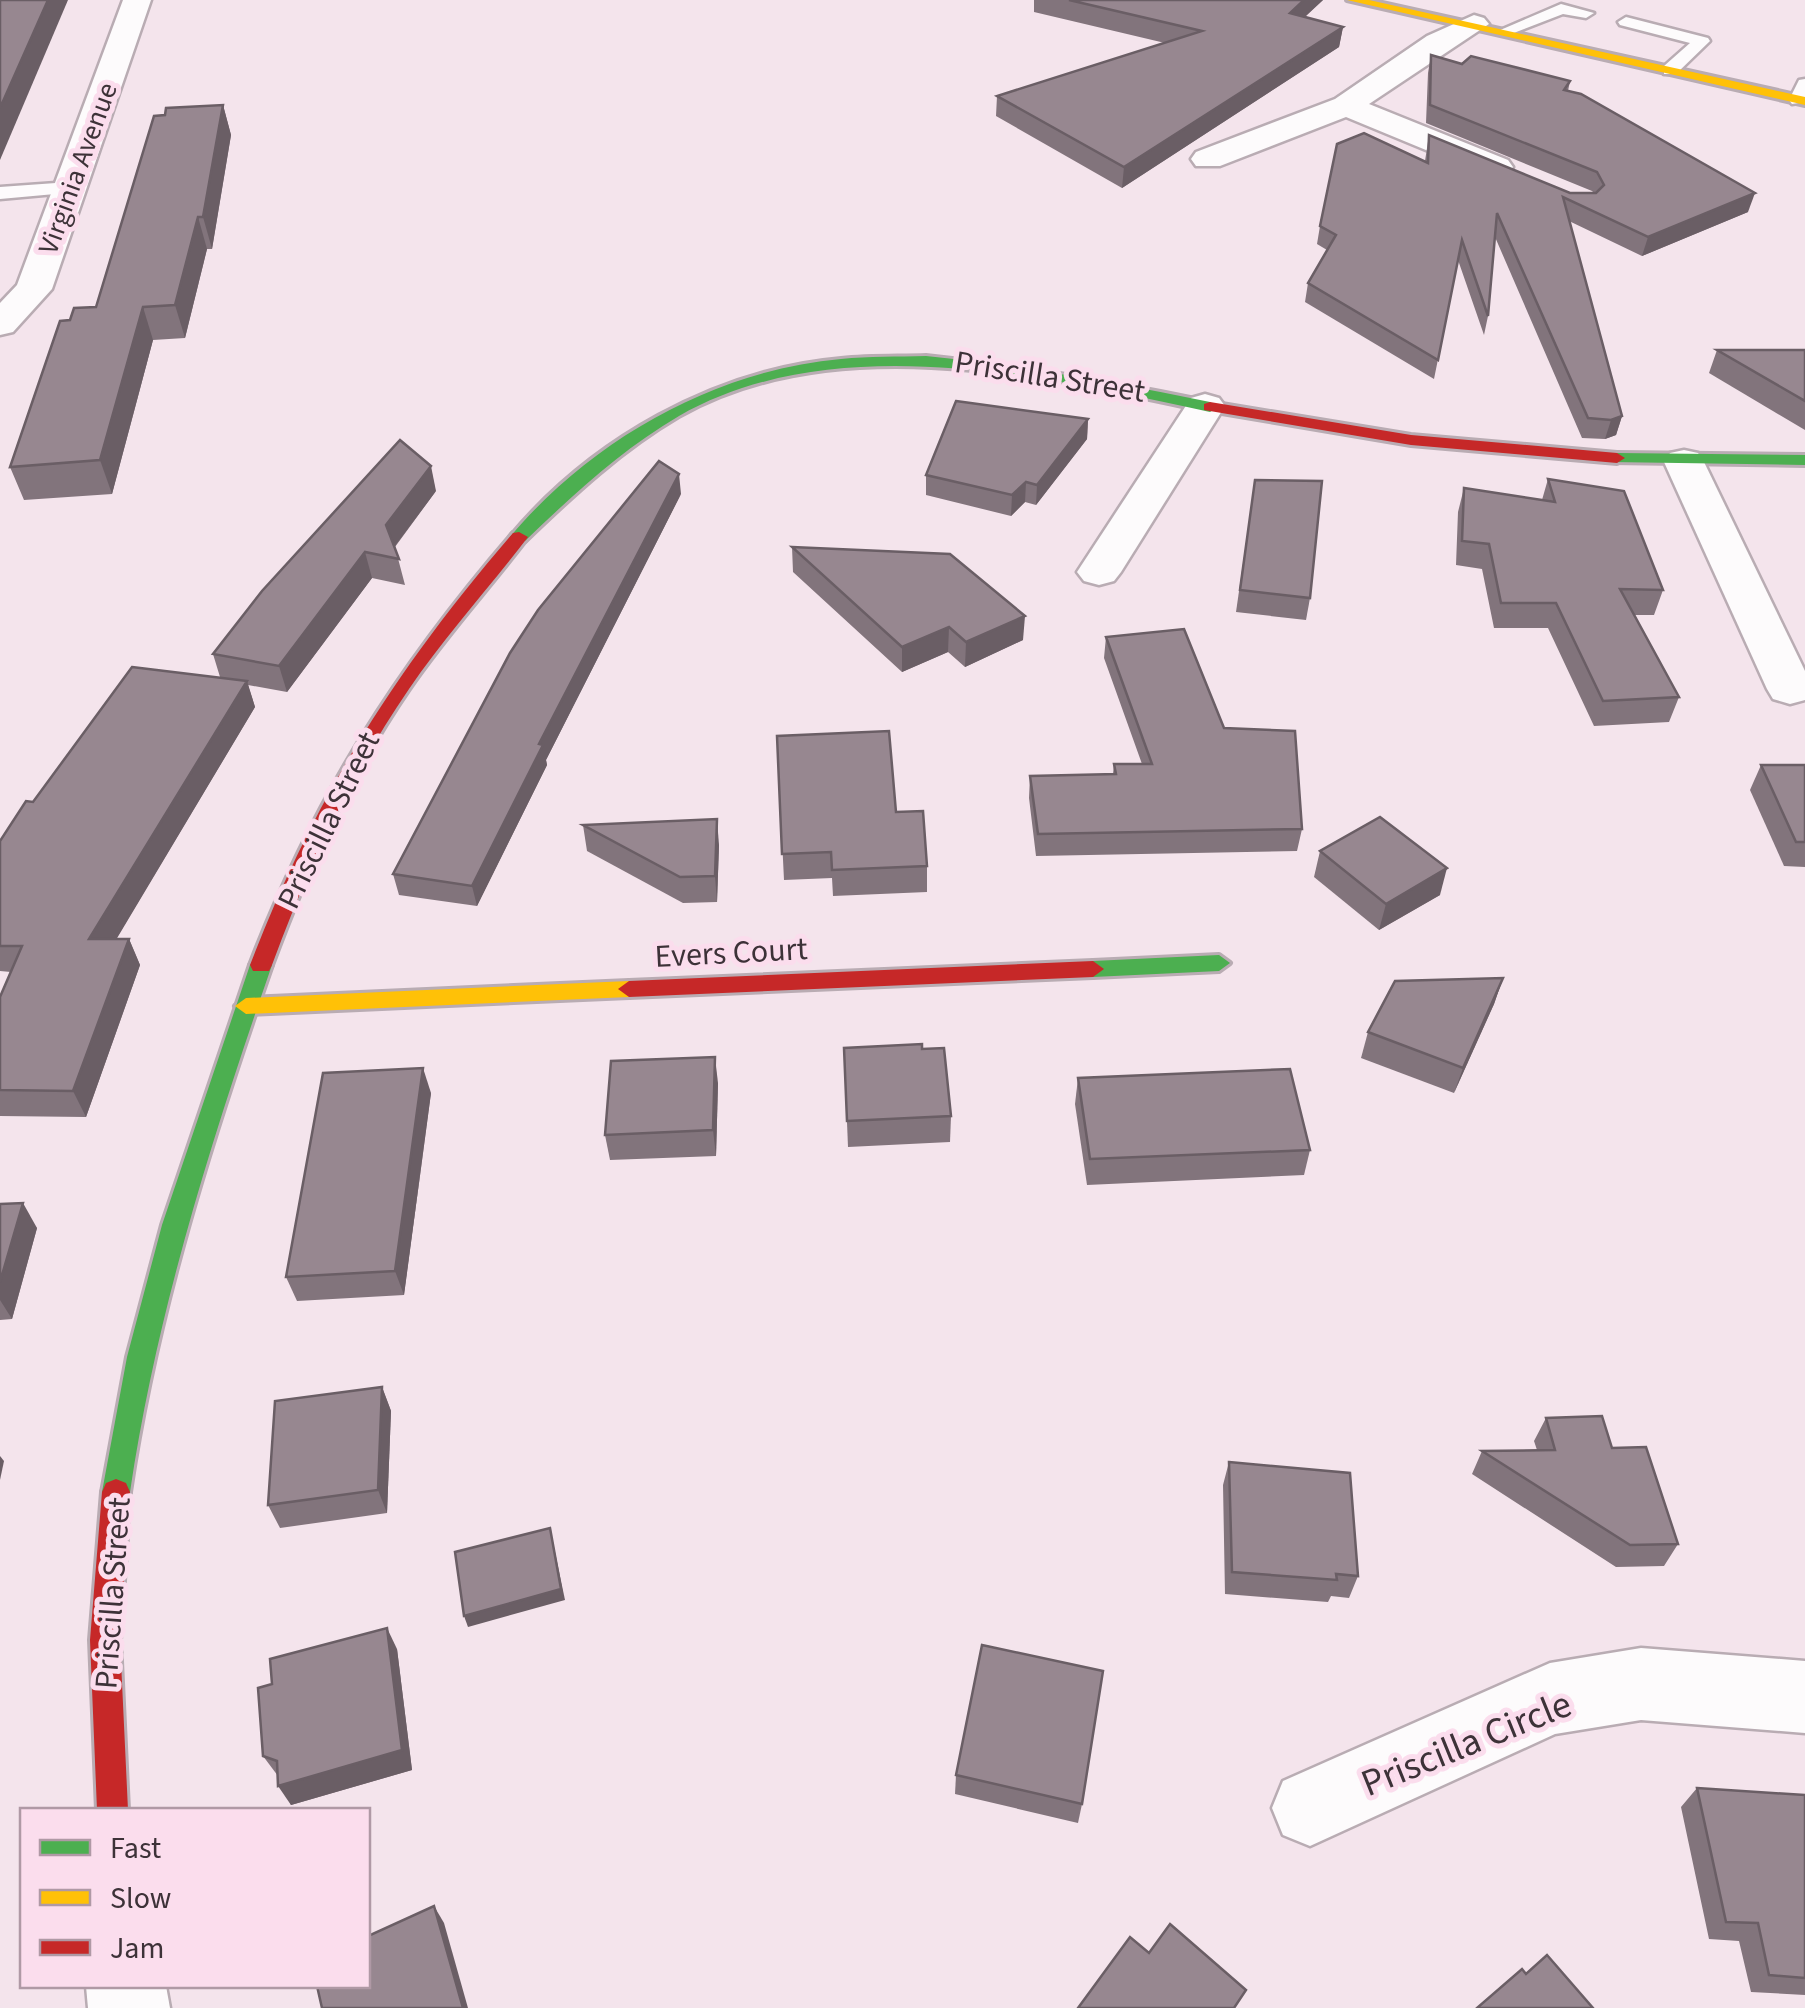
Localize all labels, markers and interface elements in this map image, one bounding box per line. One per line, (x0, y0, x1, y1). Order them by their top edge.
street label: Virginia Avenue (28, 77, 128, 260)
street label: Priscilla Street (951, 339, 1148, 415)
street label: Priscilla Street (266, 724, 392, 917)
street label: Evers Court (653, 926, 809, 980)
street label: Priscilla Street (83, 1496, 143, 1690)
street label: Priscilla Circle (1353, 1677, 1580, 1811)
legend (20, 1808, 370, 1988)
text: Fast (110, 1827, 161, 1870)
text: Slow (110, 1877, 171, 1920)
text: Jam (110, 1927, 164, 1970)

